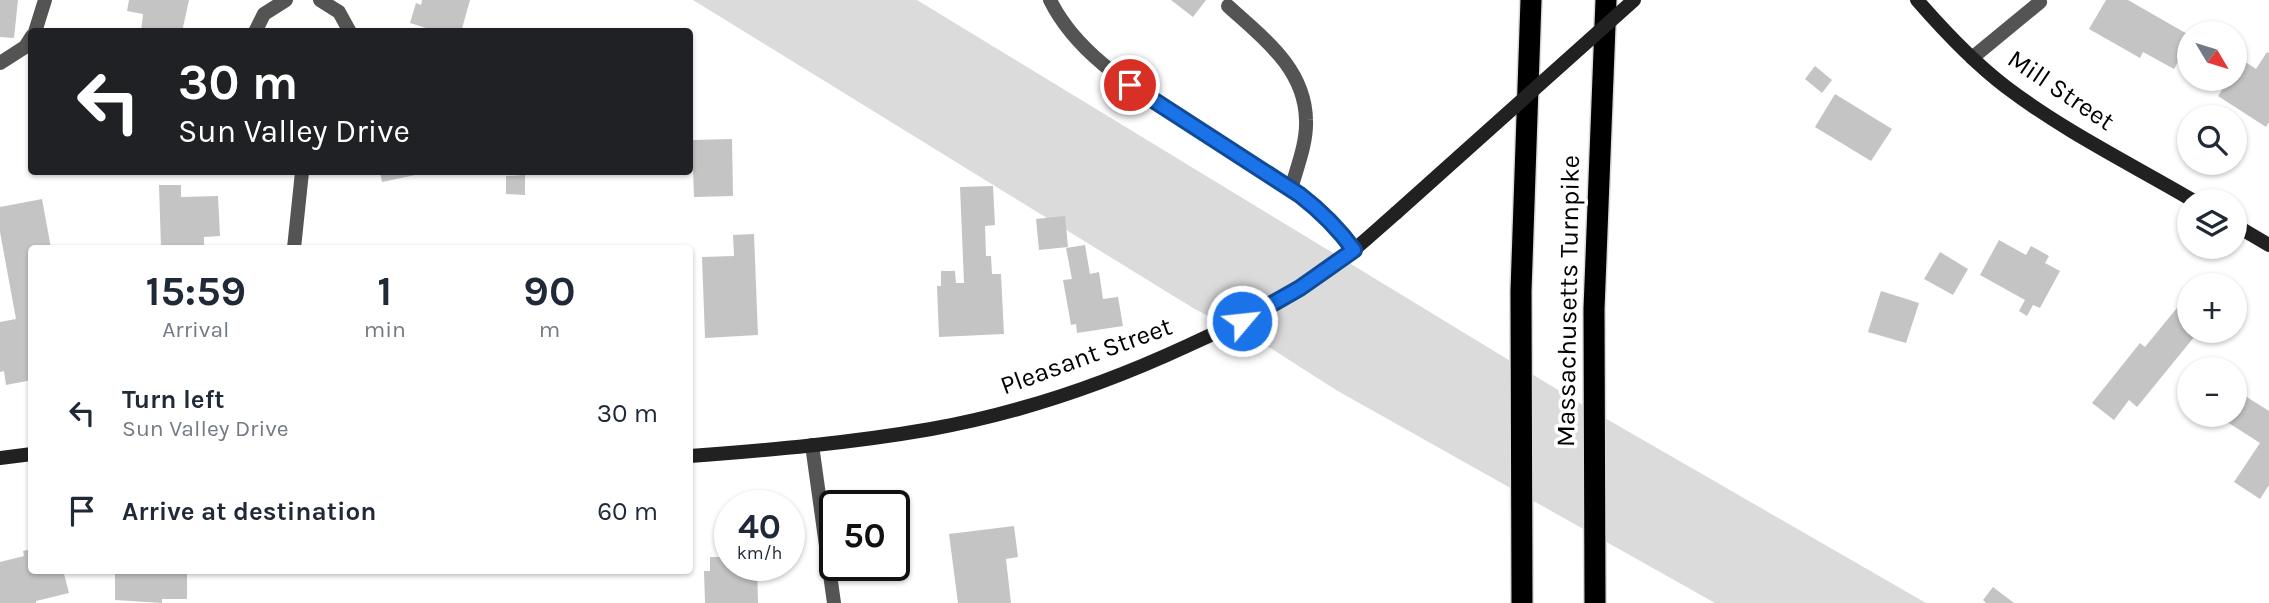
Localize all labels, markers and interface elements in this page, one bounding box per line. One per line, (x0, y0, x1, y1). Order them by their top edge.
north arrow (2177, 21, 2247, 91)
map controls (2177, 21, 2247, 427)
street label: Mill Street (2002, 43, 2120, 137)
text: 30 m (178, 54, 298, 111)
pin (1100, 55, 1160, 115)
icon: left (63, 56, 154, 147)
icon: arrive (1111, 66, 1149, 104)
button: search (2177, 105, 2247, 175)
text: Sun Valley Drive (178, 113, 410, 150)
street label: Massachusetts Turnpike (1550, 155, 1586, 447)
button: layers (2177, 189, 2247, 259)
text: 15:59 (145, 266, 246, 316)
text: 1 (377, 266, 392, 316)
text: 90 (523, 266, 576, 316)
button: + (2177, 273, 2247, 343)
position arrow (1205, 284, 1279, 358)
street label: Pleasant Street (996, 311, 1176, 401)
text: Arrival (162, 316, 230, 343)
text: min (364, 316, 406, 343)
text: m (539, 316, 560, 343)
button: − (2177, 357, 2247, 427)
text: Turn left (122, 384, 224, 415)
icon: left (63, 394, 101, 432)
text: 30 m (597, 398, 658, 429)
text: Sun Valley Drive (122, 415, 289, 442)
speed limit sign: 50 (819, 490, 910, 581)
icon: arrive (63, 492, 101, 530)
text: Arrive at destination (122, 496, 376, 527)
text: 60 m (597, 496, 658, 527)
text: 40 (738, 506, 781, 547)
text: km/h (737, 542, 782, 564)

